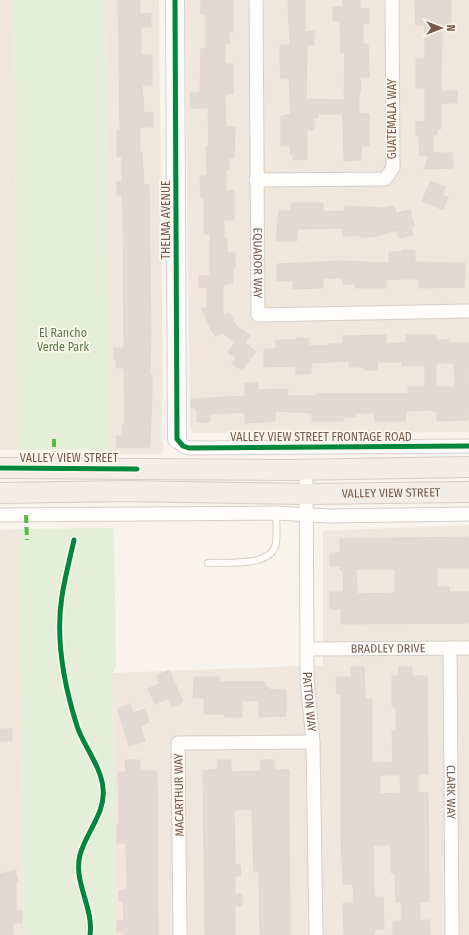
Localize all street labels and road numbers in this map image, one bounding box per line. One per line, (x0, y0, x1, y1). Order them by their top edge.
street label: GUATEMALA WAY (385, 79, 399, 159)
street label: THELMA AVENUE (159, 180, 173, 260)
street label: EQUADOR WAY (250, 227, 265, 299)
street label: VALLEY VIEW STREET FRONTAGE ROAD (230, 430, 412, 444)
street label: VALLEY VIEW STREET (20, 451, 119, 465)
street label: VALLEY VIEW STREET (342, 485, 441, 501)
street label: BRADLEY DRIVE (351, 641, 426, 656)
street label: PATTON WAY (300, 672, 319, 733)
street label: MACARTHUR WAY (171, 753, 187, 837)
street label: CLARK WAY (444, 765, 458, 819)

